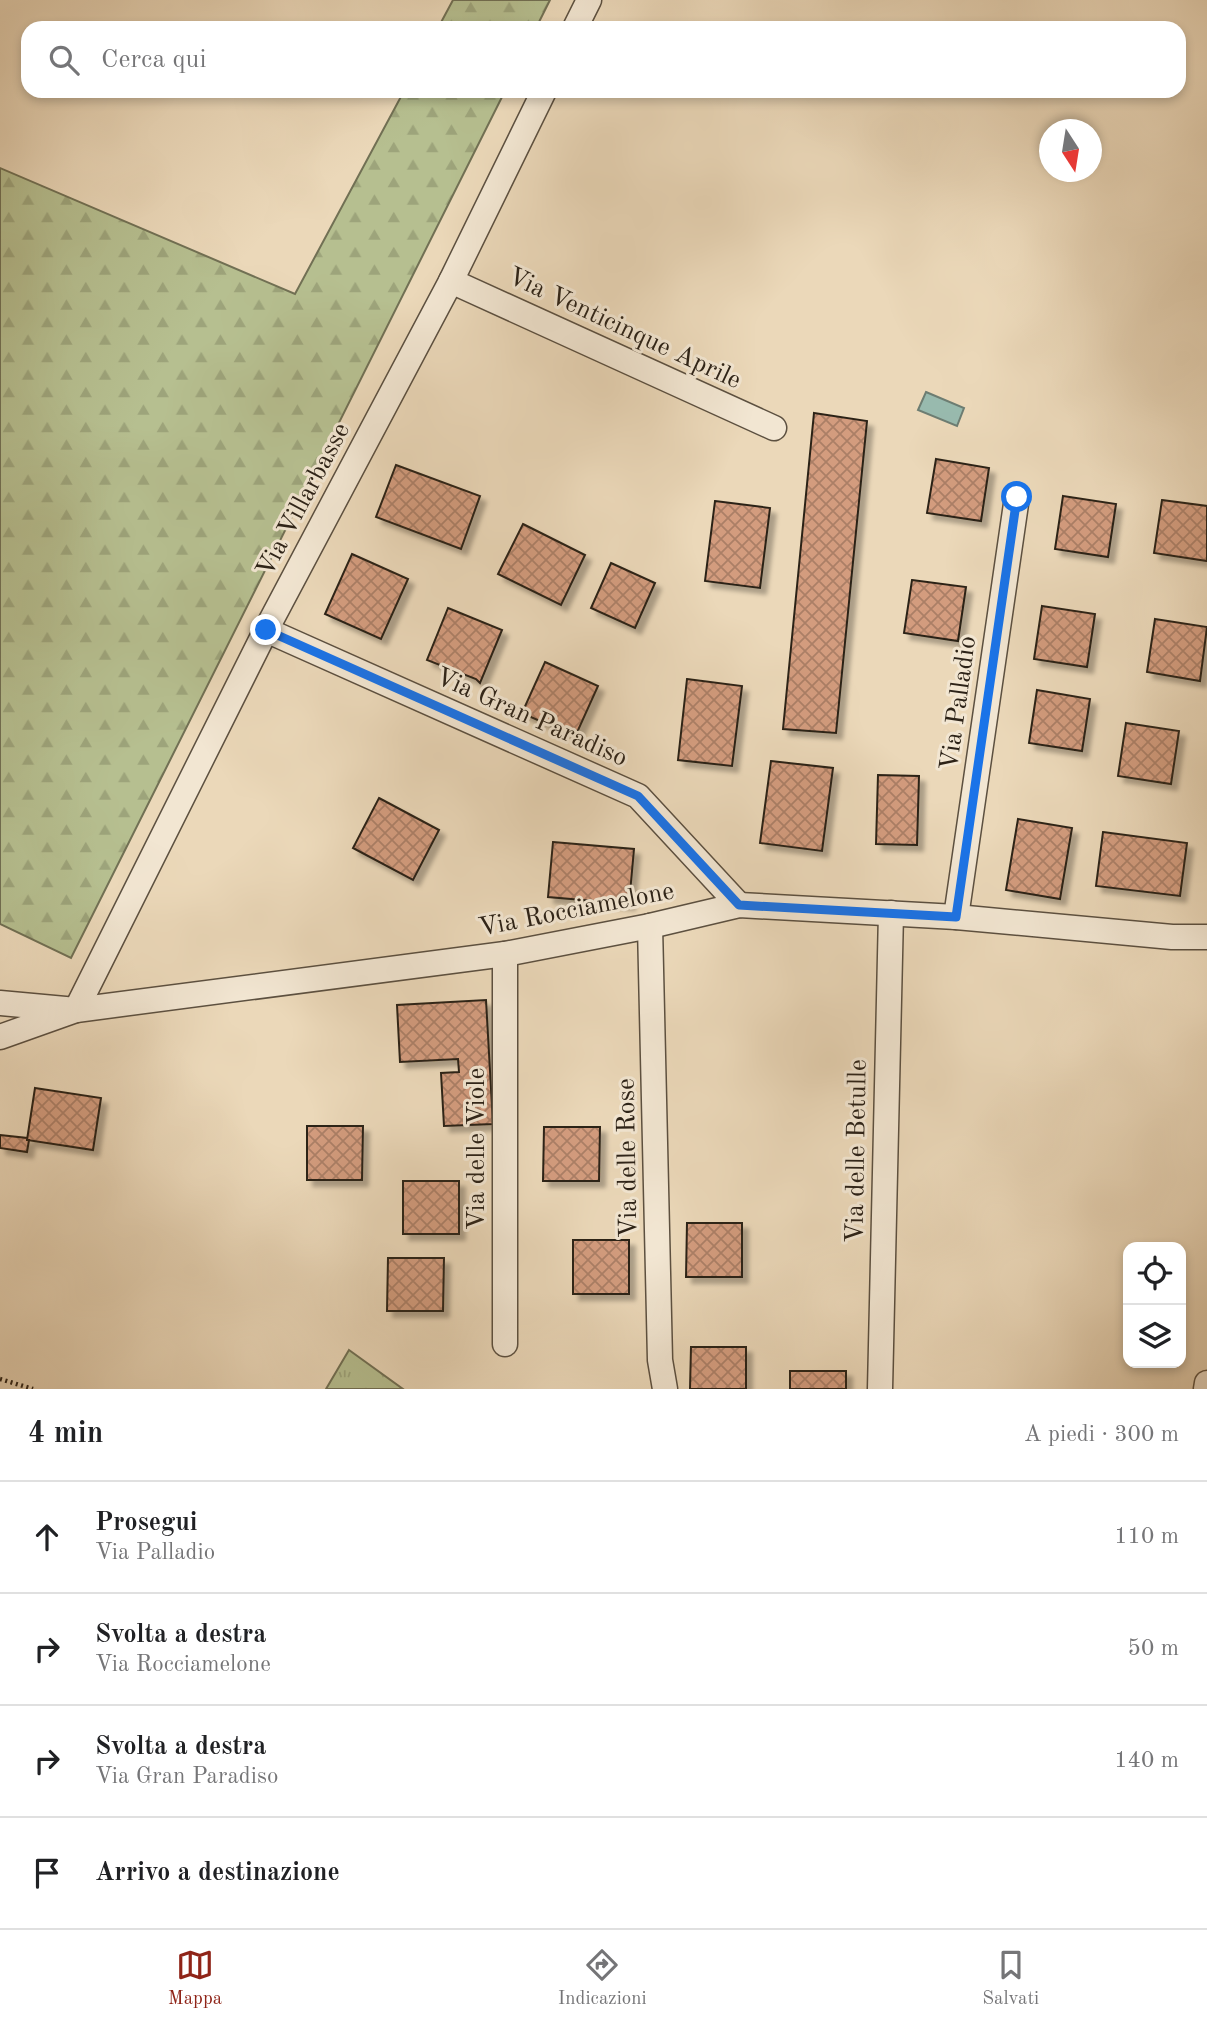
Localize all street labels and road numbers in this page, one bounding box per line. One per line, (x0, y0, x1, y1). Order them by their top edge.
street label: Via Venticinque Aprile (503, 263, 745, 394)
street label: Via Villarbasse (252, 419, 355, 581)
street label: Via Palladio (937, 634, 981, 772)
street label: Via Gran Paradiso (431, 664, 631, 772)
street label: Via Rocciamelone (476, 878, 676, 942)
street label: Via delle Betulle (842, 1059, 872, 1243)
street label: Via delle Viole (464, 1068, 490, 1230)
street label: Via delle Rose (614, 1078, 642, 1238)

